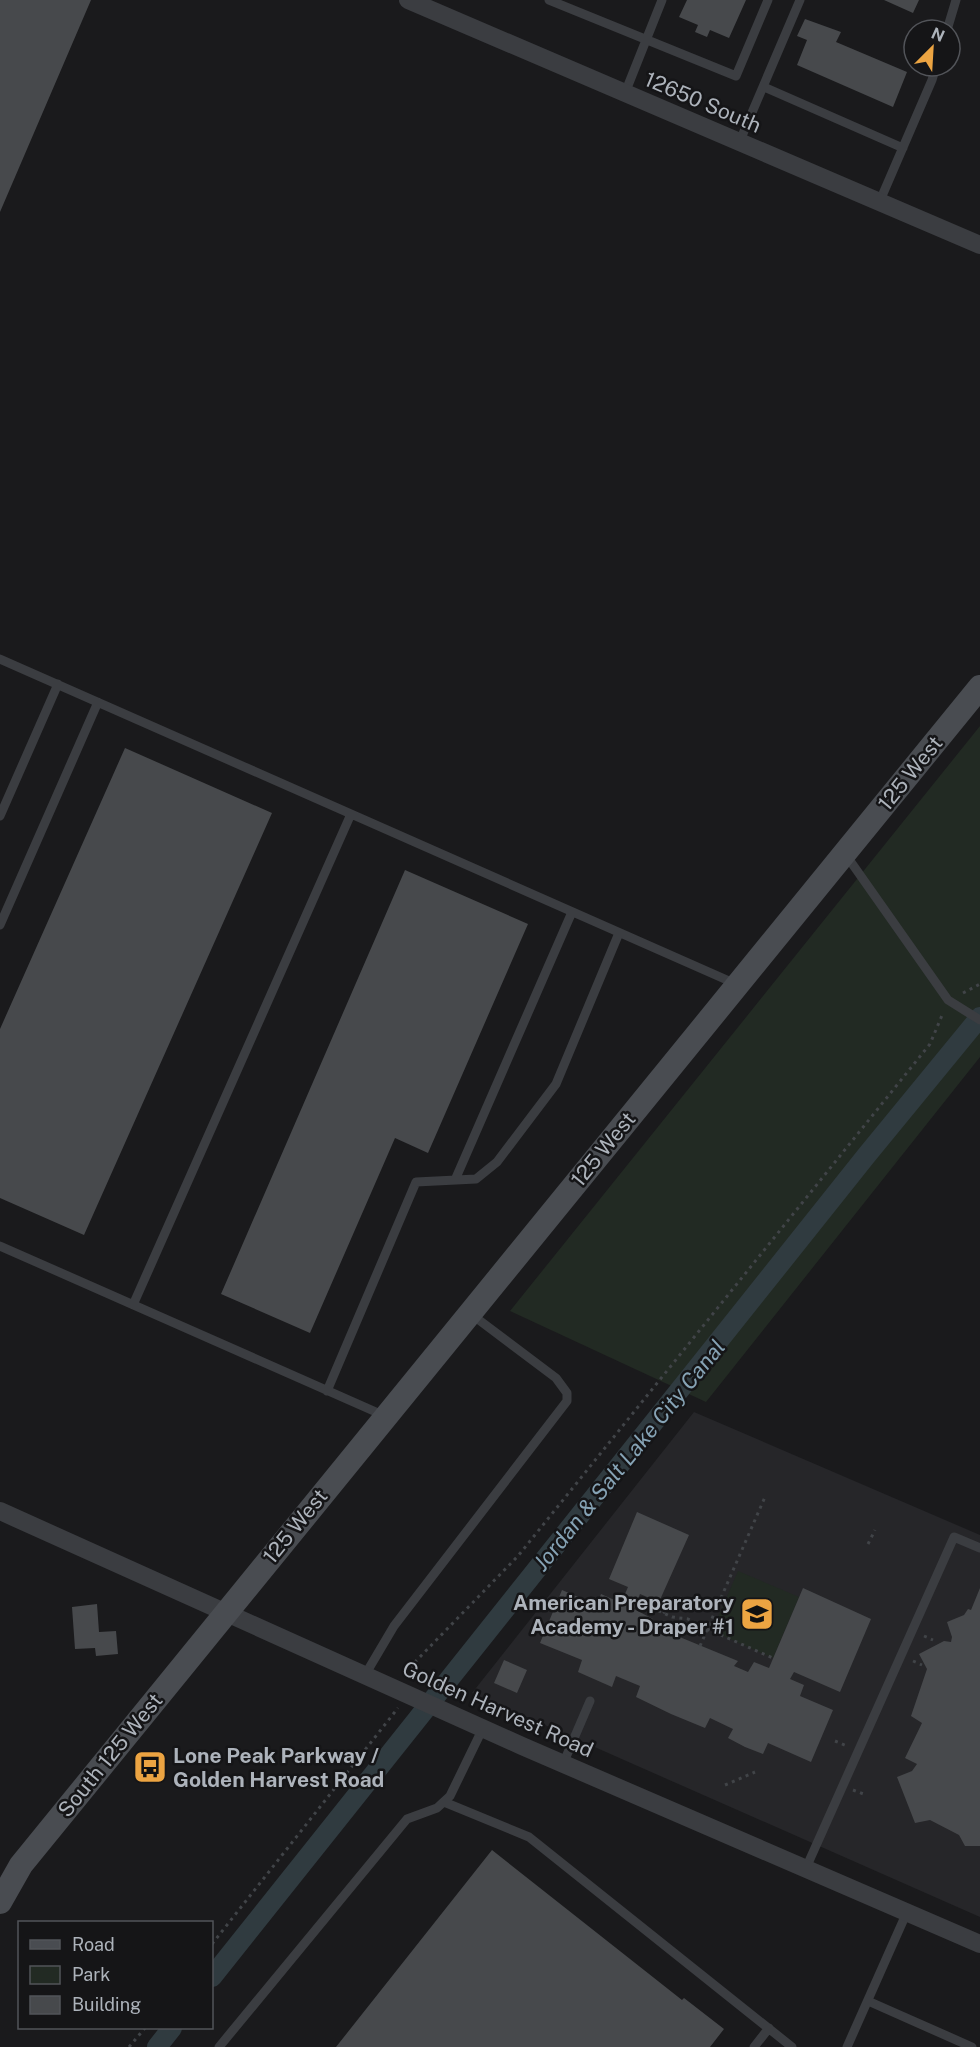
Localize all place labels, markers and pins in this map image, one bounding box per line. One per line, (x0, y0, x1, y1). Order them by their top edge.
place label: American Preparatory Academy - Draper #1 (513, 1590, 734, 1639)
school or university icon: American Preparatory Academy - Draper #1 (739, 1596, 775, 1632)
place label: Lone Peak Parkway / Golden Harvest Road (173, 1743, 384, 1792)
bus stop icon: Lone Peak Parkway / Golden Harvest Road (132, 1749, 168, 1785)

